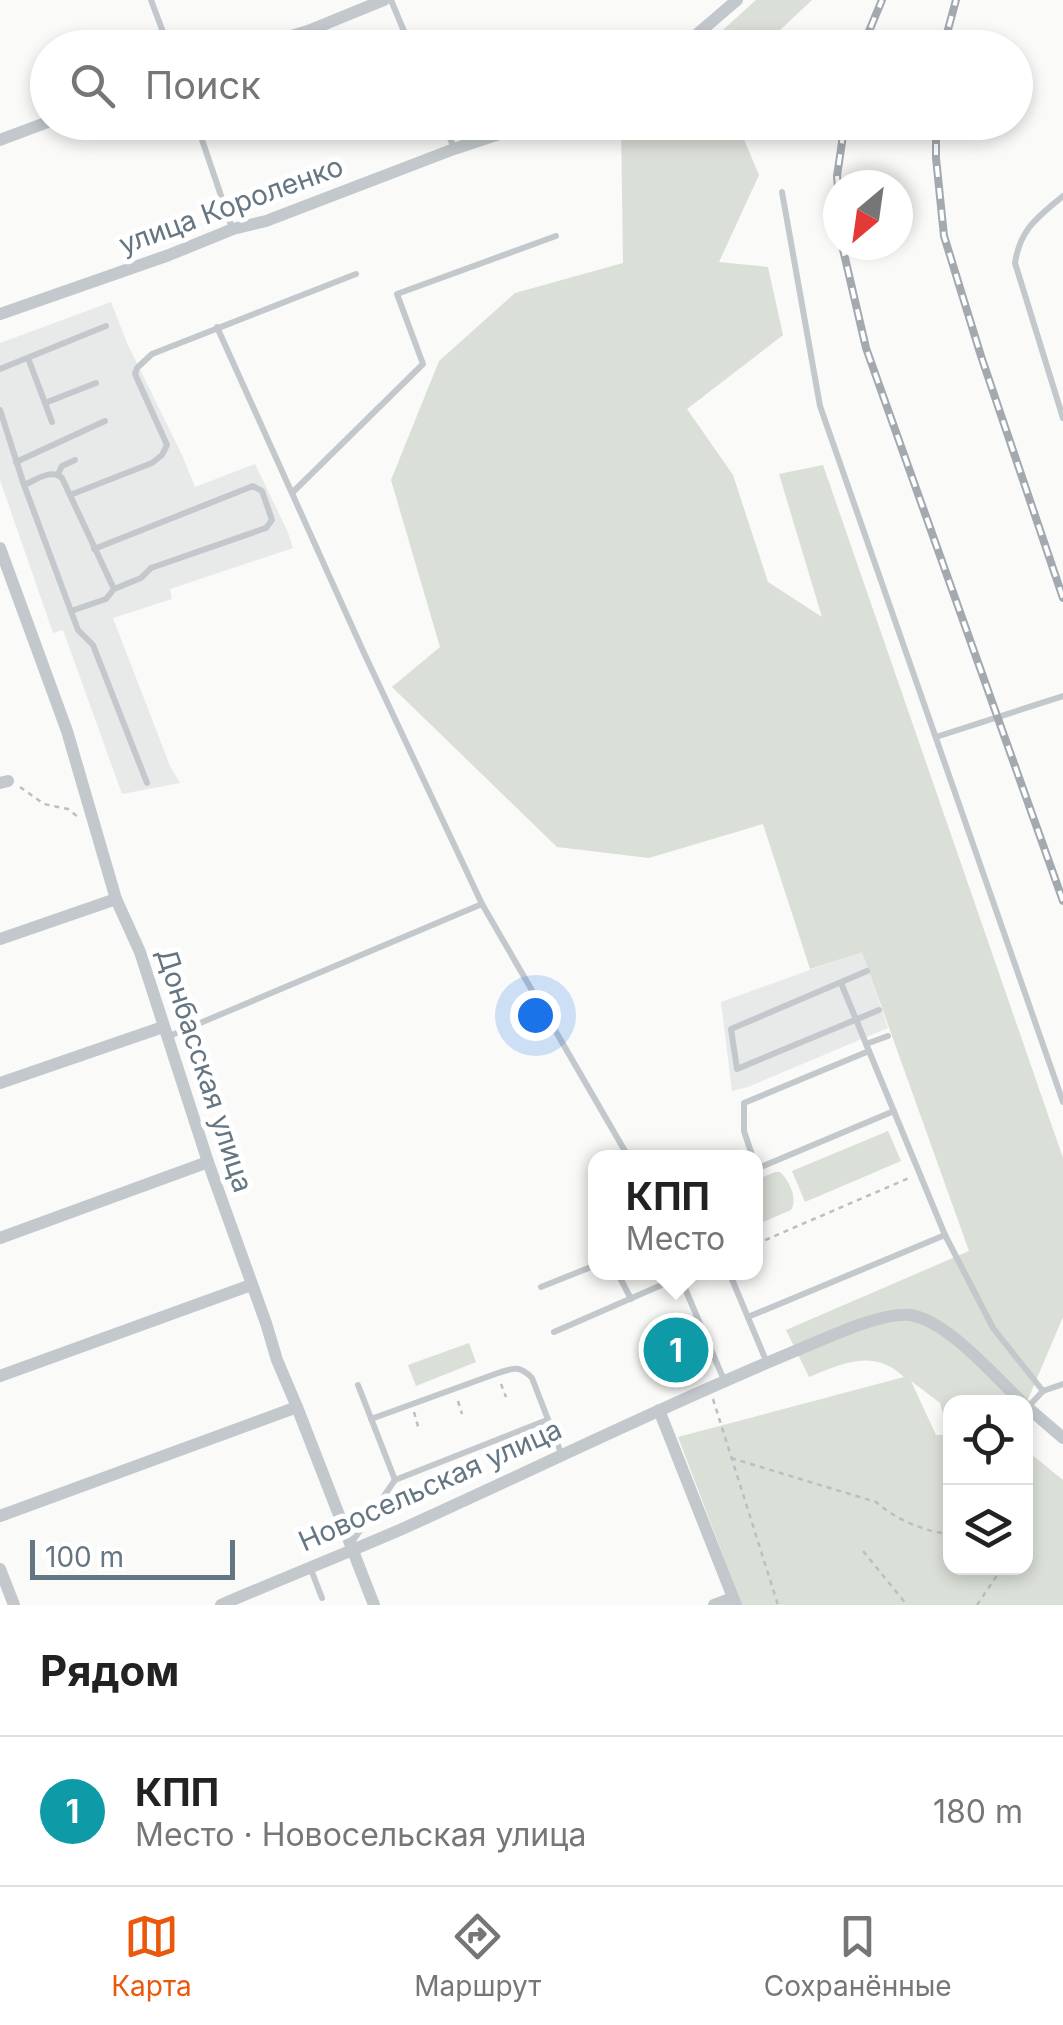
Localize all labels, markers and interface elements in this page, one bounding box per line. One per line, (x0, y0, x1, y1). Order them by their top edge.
search box (30, 30, 1033, 140)
icon: search (65, 58, 120, 113)
text: Поиск (145, 62, 261, 108)
street label: улица Короленко (114, 149, 348, 261)
north arrow (823, 170, 913, 260)
street label: Донбасская улица (150, 944, 260, 1196)
your location (510, 990, 561, 1041)
popup (588, 1150, 763, 1280)
text: КПП (626, 1173, 710, 1219)
text: Место (626, 1219, 725, 1258)
pin: 1 (644, 1312, 708, 1388)
map controls (943, 1395, 1033, 1575)
button: locate (943, 1395, 1033, 1485)
street label: Новосельская улица (293, 1412, 567, 1558)
button: layers (943, 1485, 1033, 1575)
scale bar (30, 1535, 235, 1580)
text: 100 m (45, 1540, 124, 1574)
text: Рядом (40, 1645, 179, 1696)
text: КПП (135, 1769, 219, 1815)
text: 1 (66, 1792, 79, 1831)
text: 180 m (933, 1792, 1023, 1831)
text: Место · Новосельская улица (135, 1815, 586, 1854)
tab: Карта (111, 1909, 192, 2003)
tab: Маршрут (414, 1909, 541, 2003)
tab: Сохранённые (764, 1909, 952, 2003)

